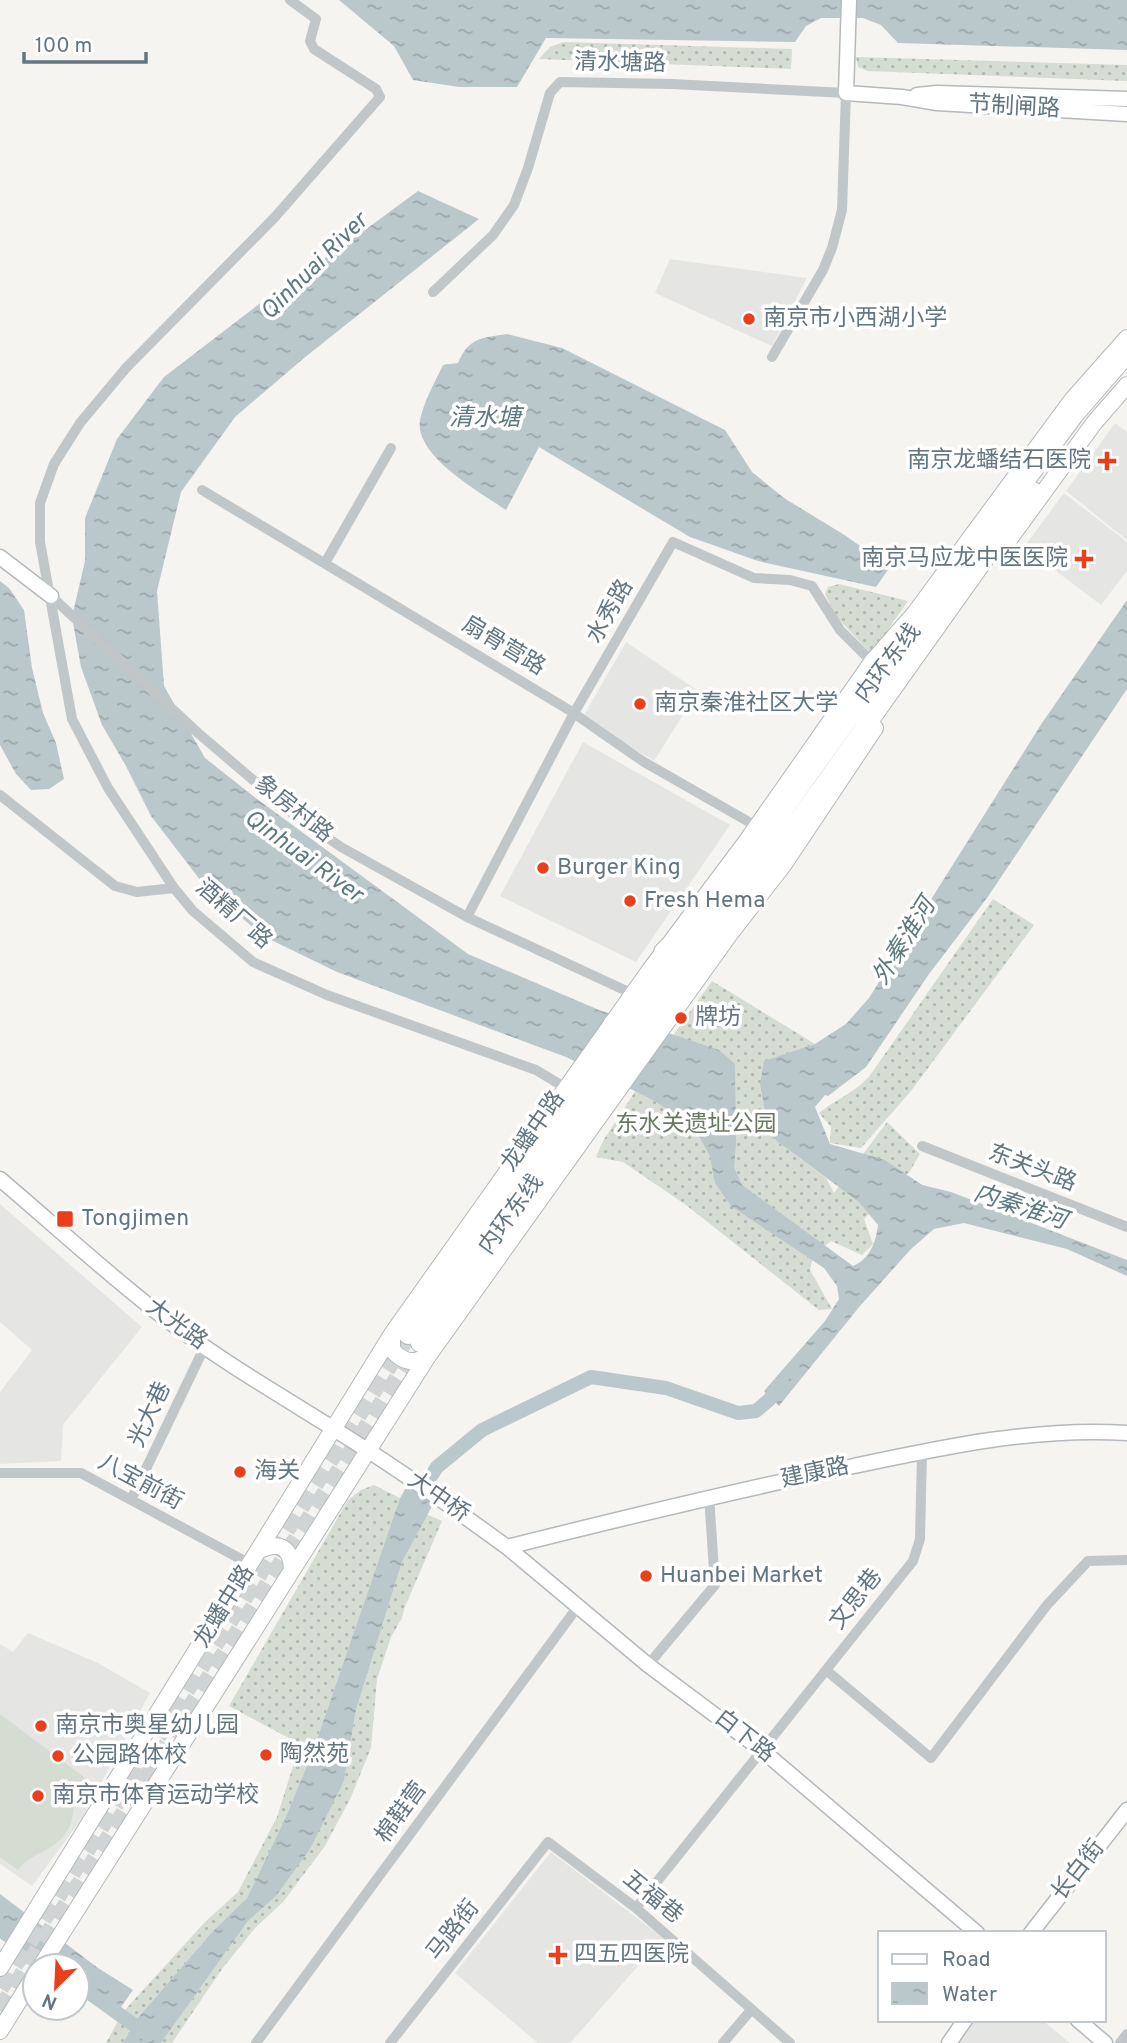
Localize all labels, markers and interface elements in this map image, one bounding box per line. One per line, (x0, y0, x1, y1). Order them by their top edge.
scale bar (24, 21, 147, 65)
text: 100 m (35, 33, 92, 60)
street label: 清水塘路 (574, 49, 666, 79)
street label: 节制闸路 (967, 91, 1061, 125)
water label: Qinhuai River (255, 206, 376, 327)
place label: 南京市小西湖小学 (763, 305, 947, 334)
marker: 南京市小西湖小学 (741, 311, 757, 327)
water label: 清水塘 (449, 404, 525, 434)
place label: 南京龙蟠结石医院 (907, 447, 1091, 476)
marker: 南京龙蟠结石医院 (1097, 451, 1117, 471)
place label: 南京马应龙中医医院 (861, 545, 1068, 574)
marker: 南京马应龙中医医院 (1074, 549, 1094, 569)
street label: 水秀路 (581, 575, 641, 649)
street label: 扇骨营路 (456, 611, 550, 683)
street label: 内环东线 (850, 619, 928, 709)
place label: 南京秦淮社区大学 (654, 690, 838, 719)
marker: 南京秦淮社区大学 (632, 696, 648, 712)
street label: 象房村路 (248, 770, 338, 850)
water label: Qinhuai River (238, 804, 370, 911)
place label: Burger King (557, 854, 681, 883)
marker: Burger King (535, 860, 551, 876)
street label: 酒精厂路 (189, 874, 277, 956)
place label: Fresh Hema (644, 887, 765, 916)
water label: 外秦淮河 (867, 890, 945, 991)
marker: Fresh Hema (622, 893, 638, 909)
place label: 牌坊 (695, 1004, 741, 1033)
marker: 牌坊 (673, 1010, 689, 1026)
street label: 龙蟠中路 (496, 1086, 572, 1178)
park label: 东水关遗址公园 (616, 1111, 777, 1140)
street label: 东关头路 (984, 1139, 1080, 1199)
street label: 内环东线 (473, 1169, 551, 1261)
water label: 内秦淮河 (970, 1179, 1074, 1238)
place label: Tongjimen (81, 1205, 189, 1234)
marker: Tongjimen (55, 1209, 75, 1229)
street label: 大光路 (140, 1293, 212, 1357)
street label: 光大巷 (123, 1378, 179, 1452)
street label: 八宝前街 (93, 1449, 187, 1517)
street label: 建康路 (778, 1453, 852, 1495)
place label: 海关 (254, 1458, 300, 1487)
marker: 海关 (232, 1464, 248, 1480)
street label: 大中桥 (401, 1466, 475, 1530)
street label: 龙蟠中路 (188, 1560, 262, 1654)
place label: Huanbei Market (660, 1562, 823, 1591)
street label: 文思巷 (824, 1564, 890, 1636)
marker: Huanbei Market (638, 1568, 654, 1584)
street label: 白下路 (708, 1704, 780, 1770)
place label: 南京市奥星幼儿园 (55, 1712, 239, 1741)
marker: 南京市奥星幼儿园 (33, 1718, 49, 1734)
place label: 陶然苑 (280, 1741, 349, 1770)
place label: 公园路体校 (72, 1742, 187, 1771)
marker: 陶然苑 (258, 1747, 274, 1763)
marker: 公园路体校 (50, 1748, 66, 1764)
street label: 棉鞋营 (370, 1777, 434, 1849)
place label: 南京市体育运动学校 (52, 1782, 259, 1811)
marker: 南京市体育运动学校 (30, 1788, 46, 1804)
street label: 长白街 (1046, 1835, 1112, 1907)
street label: 五福巷 (616, 1865, 688, 1931)
street label: 马路街 (421, 1895, 487, 1967)
legend (878, 1931, 1106, 2022)
place label: 四五四医院 (574, 1941, 689, 1970)
marker: 四五四医院 (548, 1945, 568, 1965)
text: Road (942, 1947, 991, 1974)
north arrow (21, 1952, 91, 2022)
text: Water (942, 1982, 997, 2009)
text: N (39, 1987, 61, 2014)

